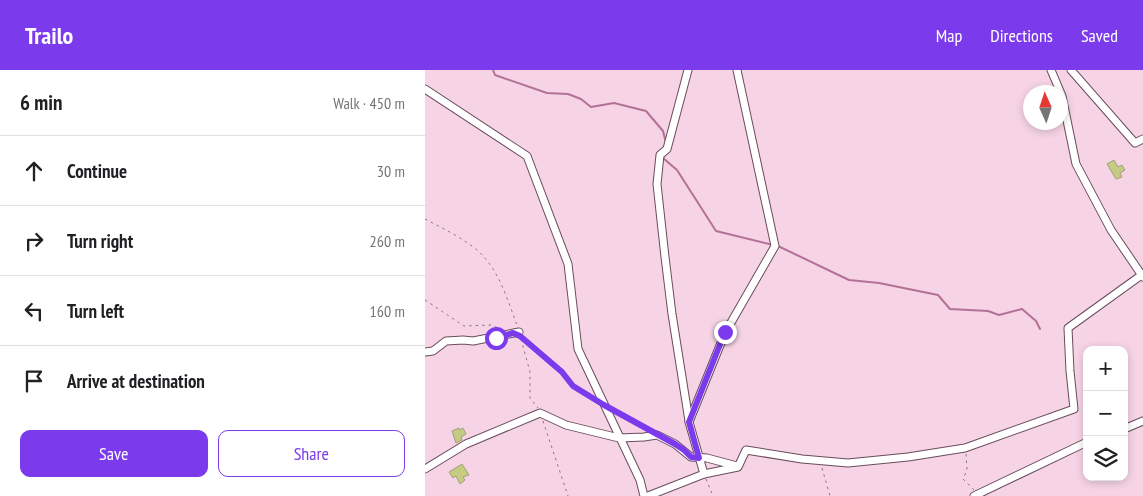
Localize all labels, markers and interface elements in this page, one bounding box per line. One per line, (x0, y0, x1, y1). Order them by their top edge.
text: Trailo (25, 20, 73, 51)
text: Map (936, 24, 962, 47)
text: Directions (990, 24, 1053, 47)
text: Saved (1081, 24, 1118, 47)
north arrow (1023, 85, 1068, 130)
text: 6 min (20, 89, 62, 116)
text: Walk · 450 m (333, 93, 405, 113)
icon: ahead (20, 157, 48, 185)
text: Continue (67, 159, 127, 183)
text: 30 m (377, 161, 405, 181)
icon: right (20, 227, 48, 255)
text: Turn right (67, 229, 133, 253)
text: 260 m (370, 231, 405, 251)
icon: left (20, 297, 48, 325)
text: Turn left (67, 299, 124, 323)
text: 160 m (370, 301, 405, 321)
route end (714, 321, 737, 344)
route start (485, 327, 508, 350)
map controls (1083, 346, 1128, 481)
button: + (1083, 346, 1128, 391)
icon: arrive (20, 367, 48, 395)
text: Arrive at destination (67, 369, 205, 393)
button: − (1083, 391, 1128, 436)
button: Save (20, 430, 208, 477)
button: Share (218, 430, 405, 477)
button: layers (1083, 436, 1128, 481)

